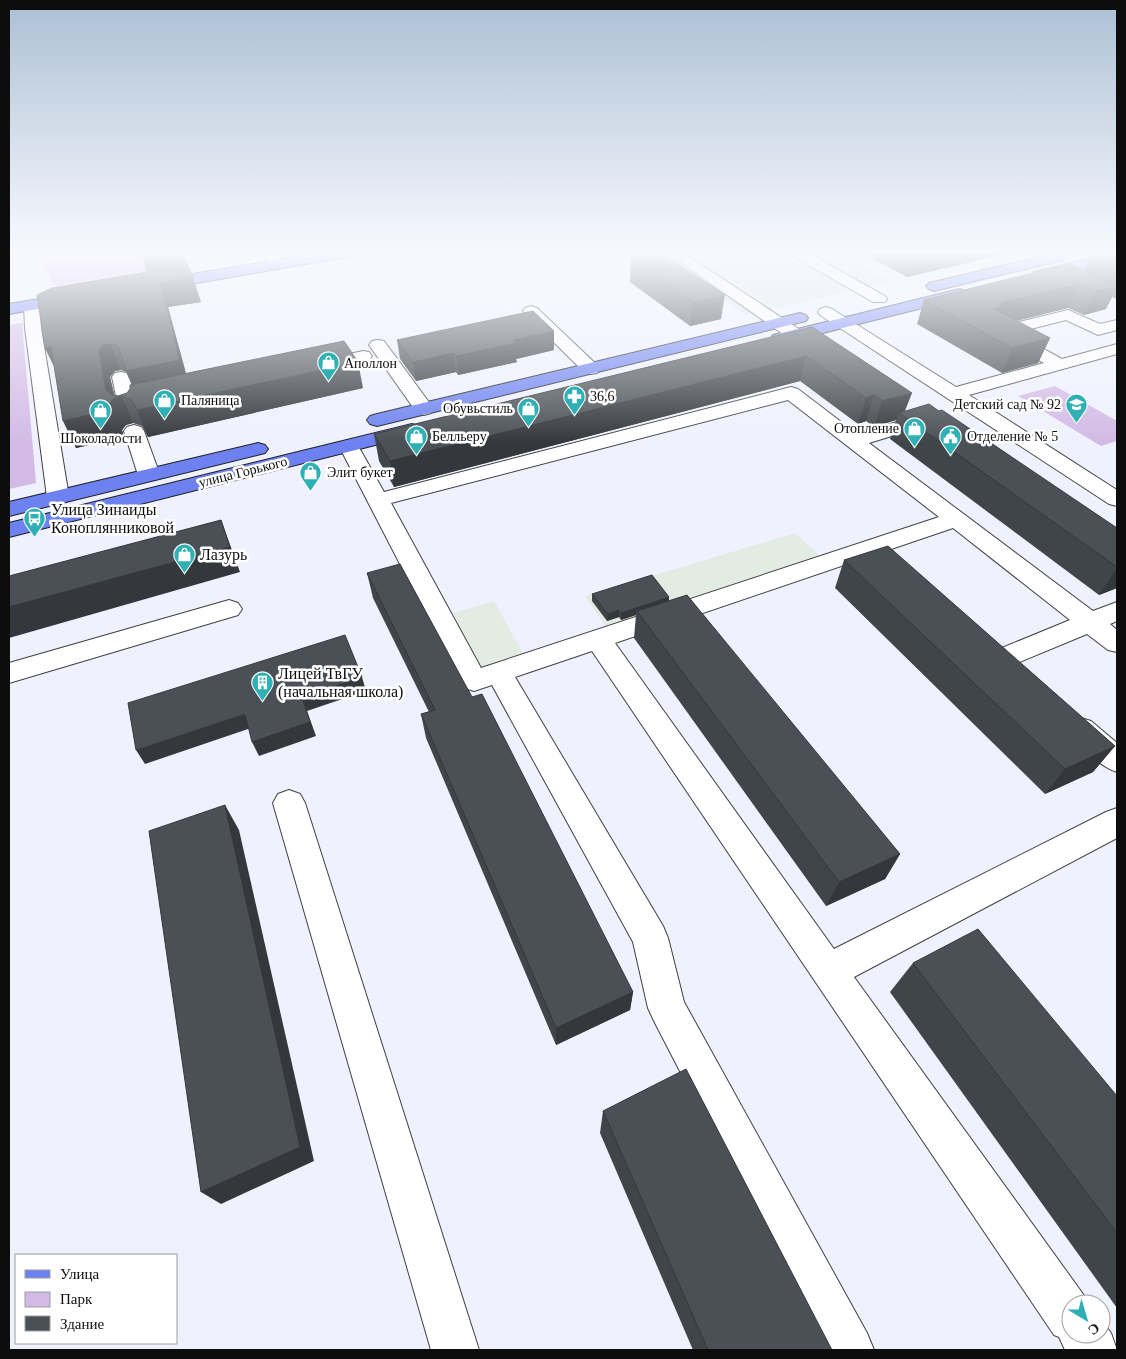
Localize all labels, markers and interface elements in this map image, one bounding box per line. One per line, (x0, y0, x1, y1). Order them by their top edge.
shop icon: Аполлон (316, 351, 340, 382)
place label: Аполлон (344, 356, 397, 371)
pharmacy icon: 36,6 (562, 384, 586, 415)
shop icon: Паляница (153, 388, 177, 419)
place label: 36,6 (590, 389, 615, 404)
school or university icon: Детский сад № 92 (1065, 392, 1089, 423)
place label: Паляница (181, 393, 240, 408)
shop icon: Обувьстиль (517, 396, 541, 427)
place label: Детский сад № 92 (953, 397, 1061, 412)
shop icon: Шоколадости (89, 398, 113, 429)
place label: Обувьстиль (443, 401, 513, 416)
shop icon: Отопление (903, 416, 927, 447)
place label: Отопление (834, 421, 899, 436)
shop icon: Белльеру (404, 424, 428, 455)
public building icon: Отделение № 5 (939, 424, 963, 455)
place label: Белльеру (432, 429, 487, 444)
place label: Отделение № 5 (967, 429, 1058, 444)
place label: Шоколадости (60, 431, 142, 446)
street label: улица Горького (197, 454, 289, 490)
shop icon: Элит букет (299, 460, 323, 491)
place label: Элит букет (327, 465, 393, 480)
place label: Улица Зинаиды Коноплянниковой (51, 501, 174, 536)
bus stop icon: Улица Зинаиды Коноплянниковой (23, 506, 47, 537)
shop icon: Лазурь (172, 542, 196, 573)
place label: Лазурь (200, 546, 247, 564)
place label: Лицей ТвГУ (начальная школа) (278, 665, 403, 701)
building icon: Лицей ТвГУ (начальная школа) (250, 670, 274, 701)
legend (15, 1254, 178, 1344)
text: Улица (60, 1266, 99, 1282)
text: Парк (60, 1291, 93, 1307)
north arrow (1061, 1294, 1111, 1344)
text: Здание (60, 1316, 104, 1332)
text: С (1085, 1320, 1102, 1338)

